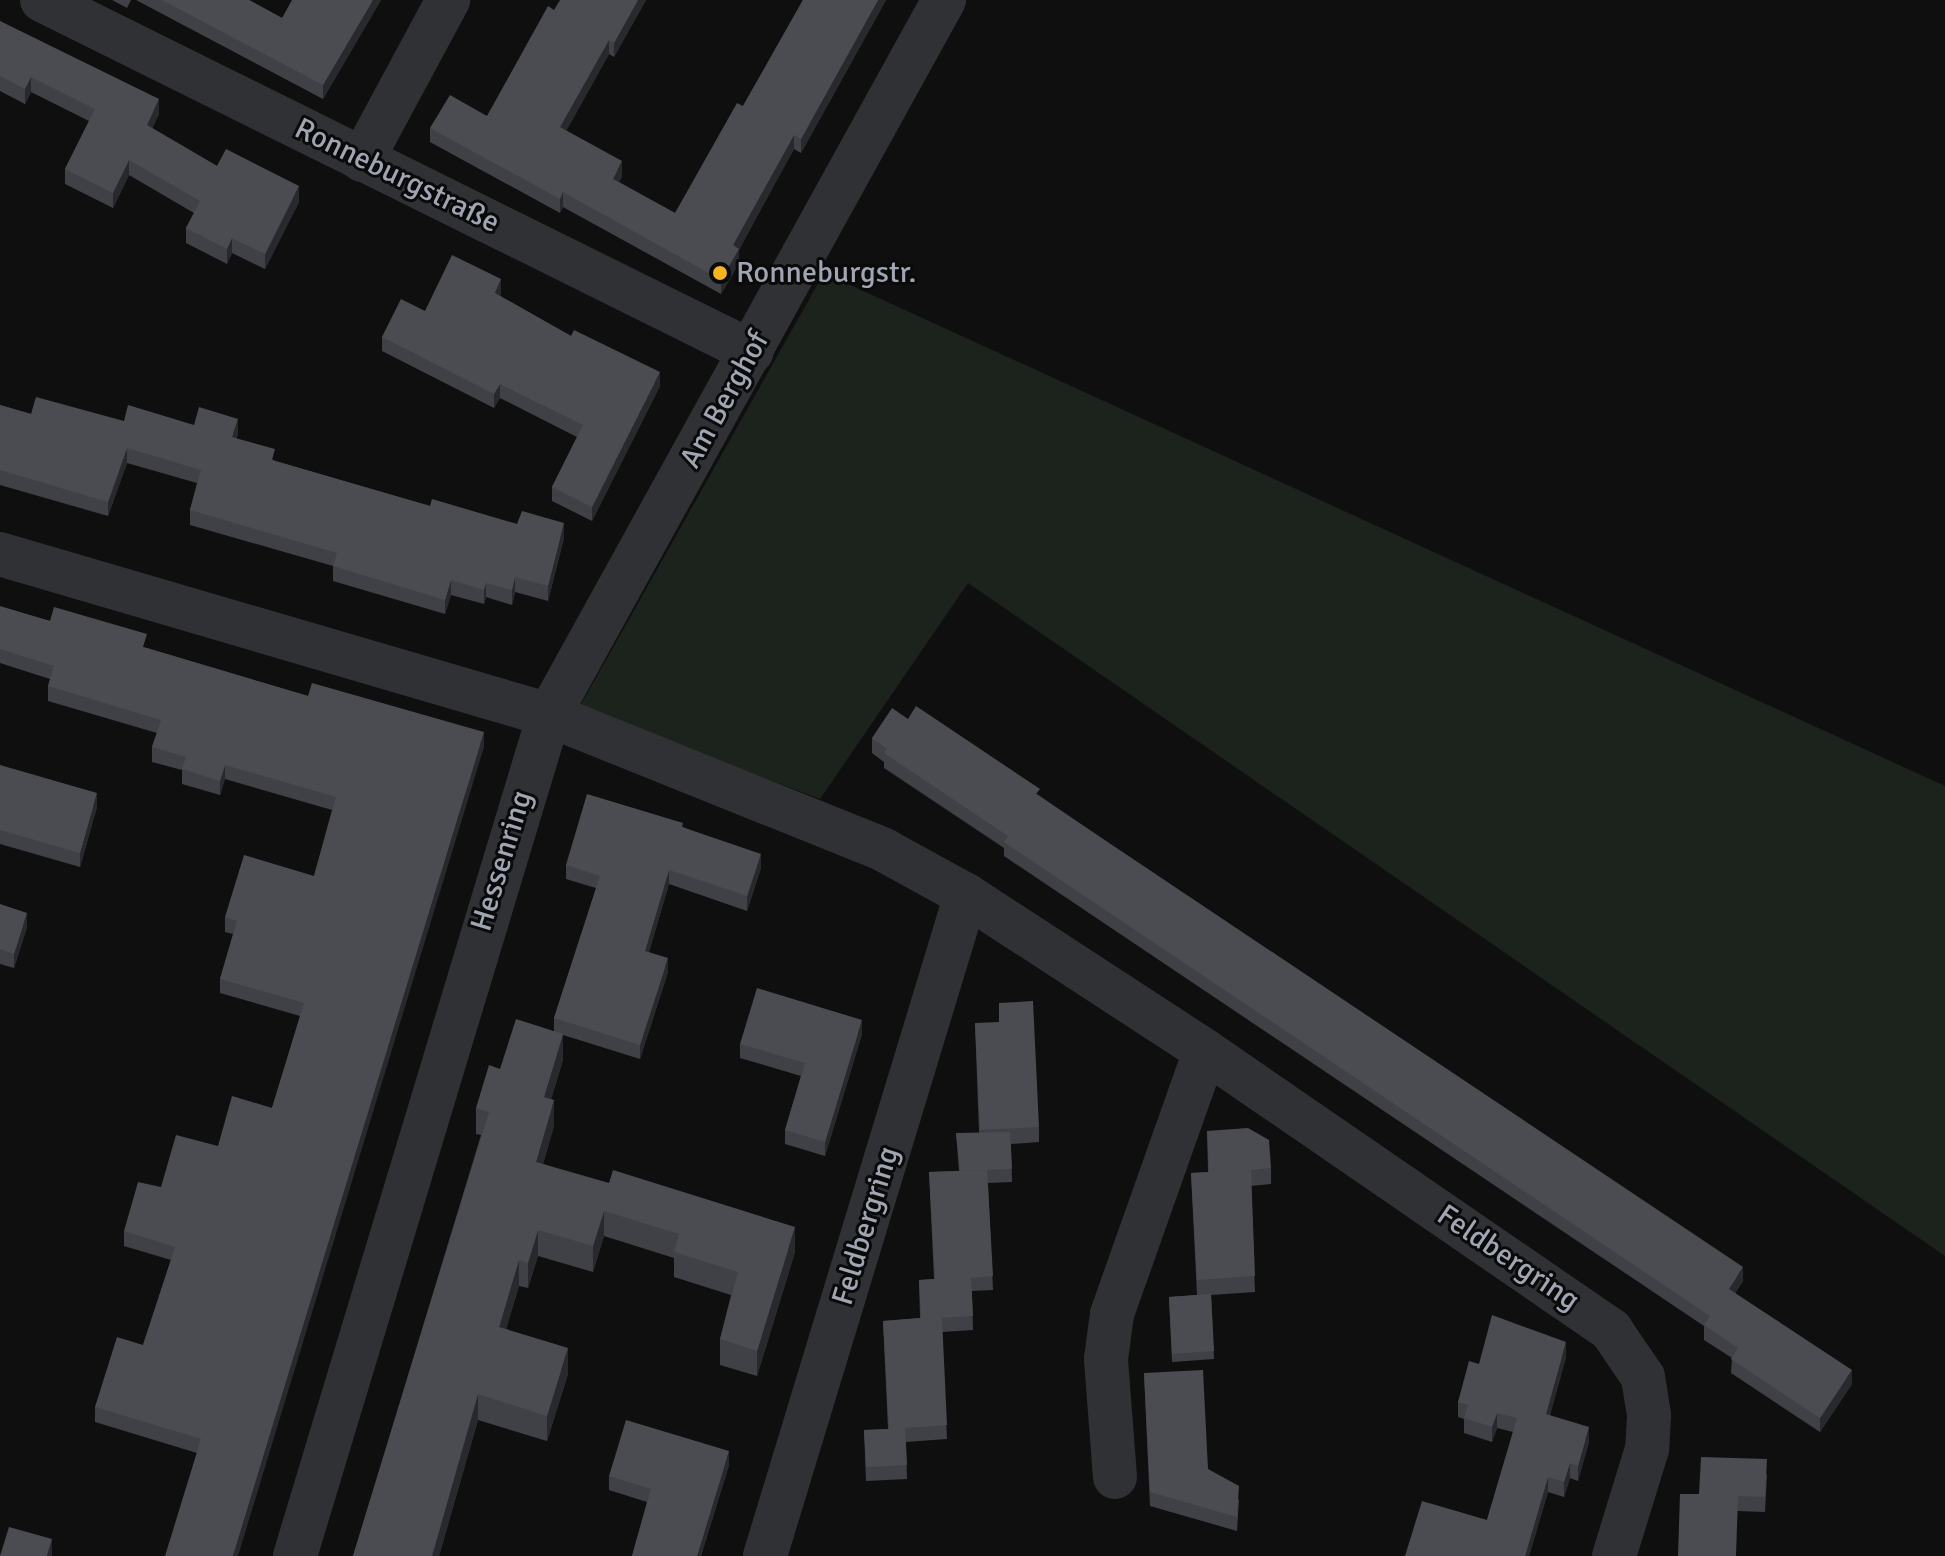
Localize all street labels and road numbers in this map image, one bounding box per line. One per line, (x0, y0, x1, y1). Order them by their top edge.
street label: Ronneburgstraße (289, 111, 505, 241)
street label: Am Berghof (673, 325, 777, 475)
street label: Hessenring (464, 787, 540, 935)
street label: Feldbergring (825, 1142, 907, 1310)
street label: Feldbergring (1430, 1197, 1586, 1319)

